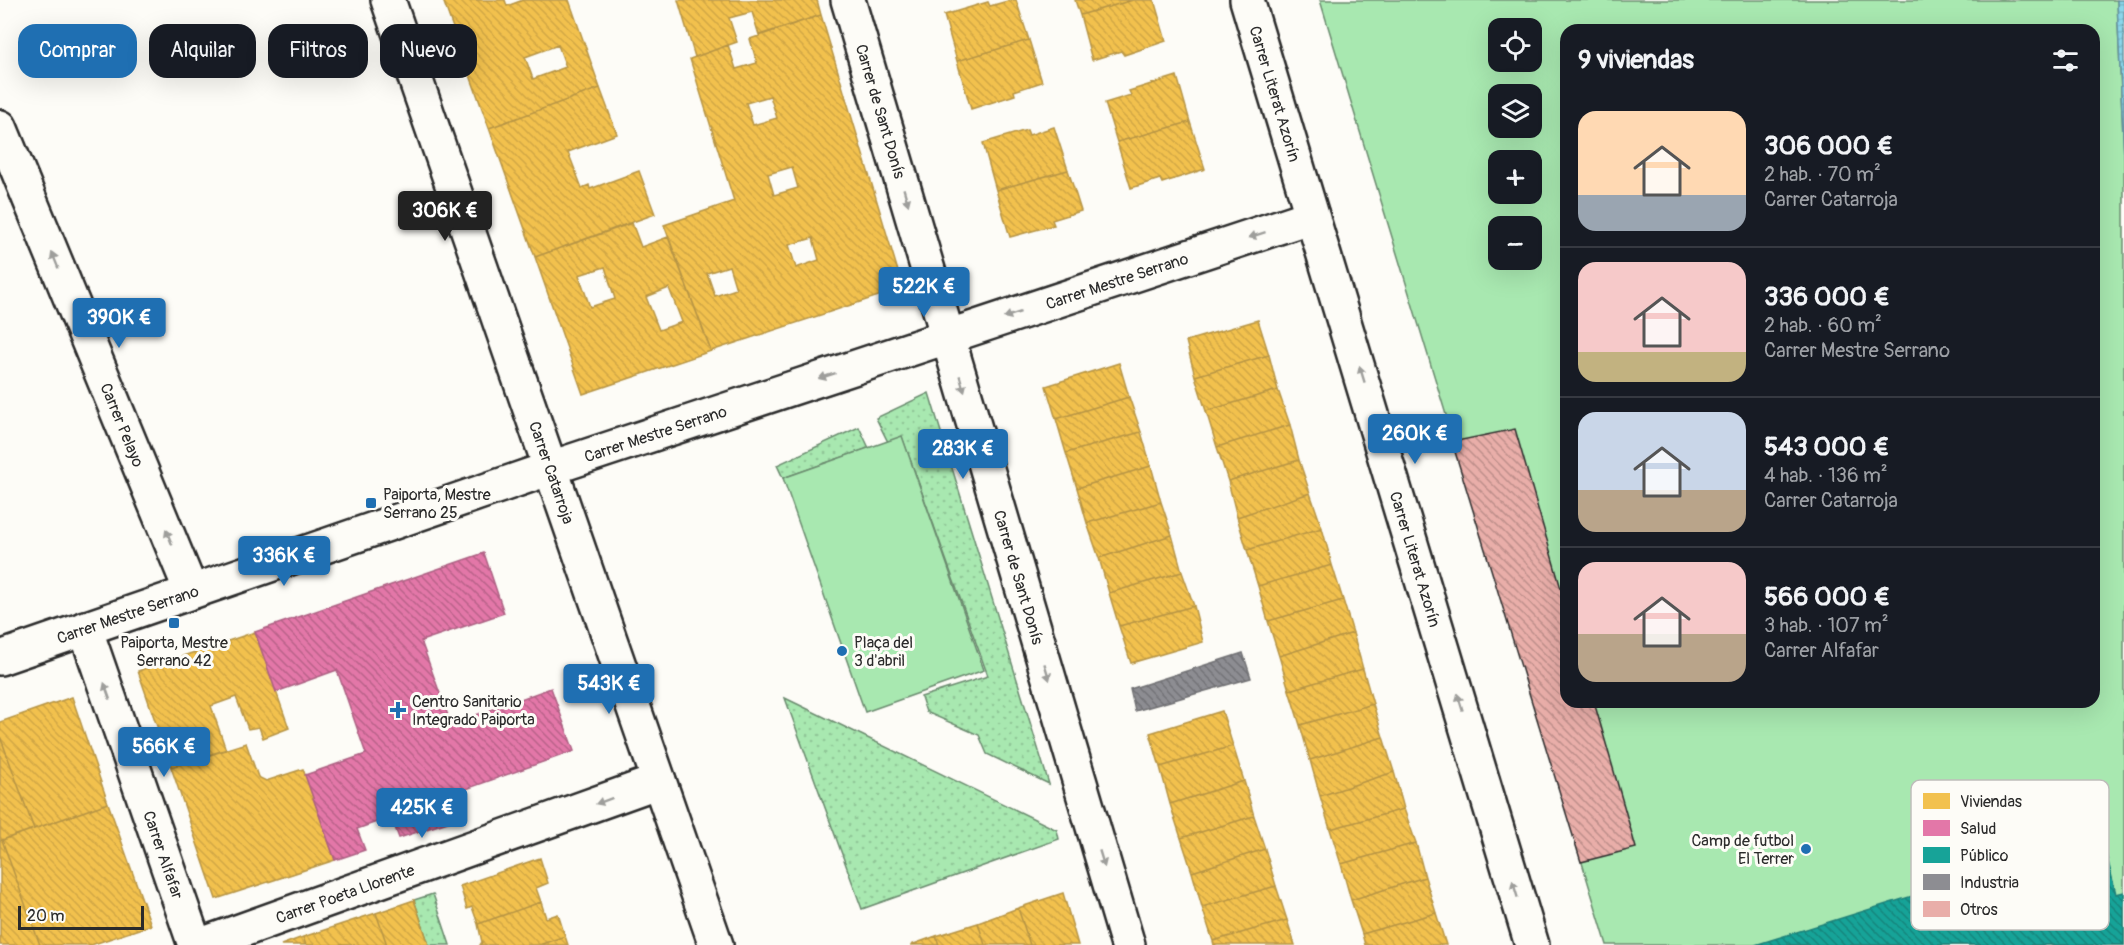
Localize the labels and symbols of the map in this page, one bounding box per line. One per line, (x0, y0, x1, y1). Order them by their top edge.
street label: Carrer Literat Azorín (1244, 24, 1304, 164)
street label: Carrer de Sant Donís (851, 42, 909, 181)
one-way arrow (902, 188, 911, 206)
pin: 306K € (396, 191, 494, 242)
one-way arrow (1248, 230, 1266, 240)
street label: Carrer Mestre Serrano (1043, 249, 1191, 315)
one-way arrow (50, 251, 59, 269)
pin: 522K € (875, 267, 973, 318)
pin: 390K € (70, 298, 168, 349)
one-way arrow (1003, 311, 1021, 320)
one-way arrow (1357, 365, 1366, 383)
one-way arrow (818, 372, 836, 382)
one-way arrow (958, 375, 967, 393)
street label: Carrer Pelayo (95, 380, 148, 470)
street label: Carrer Mestre Serrano (582, 401, 730, 467)
pin: 260K € (1366, 414, 1464, 465)
street label: Carrer Catarroja (524, 419, 578, 527)
pin: 283K € (914, 429, 1012, 480)
place label: Paiporta, Mestre Serrano 25 (383, 485, 491, 523)
street label: Carrer Literat Azorín (1385, 489, 1445, 630)
marker: Paiporta, Mestre Serrano 25 (364, 496, 378, 510)
street label: Carrer de Sant Donís (989, 508, 1047, 647)
one-way arrow (164, 528, 174, 546)
pin: 336K € (235, 536, 333, 587)
street label: Carrer Mestre Serrano (54, 581, 202, 649)
marker: Paiporta, Mestre Serrano 42 (167, 616, 181, 630)
place label: Paiporta, Mestre Serrano 42 (120, 633, 228, 671)
place label: Plaça del 3 d'abril (854, 633, 913, 671)
marker: Plaça del 3 d'abril (835, 644, 849, 658)
one-way arrow (1043, 663, 1052, 681)
pin: 543K € (560, 664, 658, 715)
one-way arrow (102, 682, 112, 700)
place label: Centro Sanitario Integrado Paiporta (412, 692, 535, 730)
one-way arrow (1454, 693, 1464, 711)
marker: Centro Sanitario Integrado Paiporta (389, 701, 407, 719)
pin: 566K € (115, 727, 213, 778)
legend (1911, 780, 2109, 930)
pin: 425K € (373, 788, 471, 839)
text: Viviendas (1960, 792, 2022, 812)
one-way arrow (595, 796, 613, 806)
street label: Carrer Alfafar (138, 808, 187, 902)
text: Salud (1960, 819, 1996, 839)
place label: Camp de futbol El Terrer (1691, 831, 1794, 869)
marker: Camp de futbol El Terrer (1799, 842, 1813, 856)
text: Público (1960, 846, 2009, 866)
one-way arrow (1098, 850, 1107, 868)
street label: Carrer Poeta Llorente (273, 860, 418, 928)
text: Industria (1960, 873, 2019, 893)
one-way arrow (1510, 880, 1519, 898)
text: Otros (1960, 900, 1998, 920)
scale bar (18, 903, 144, 930)

